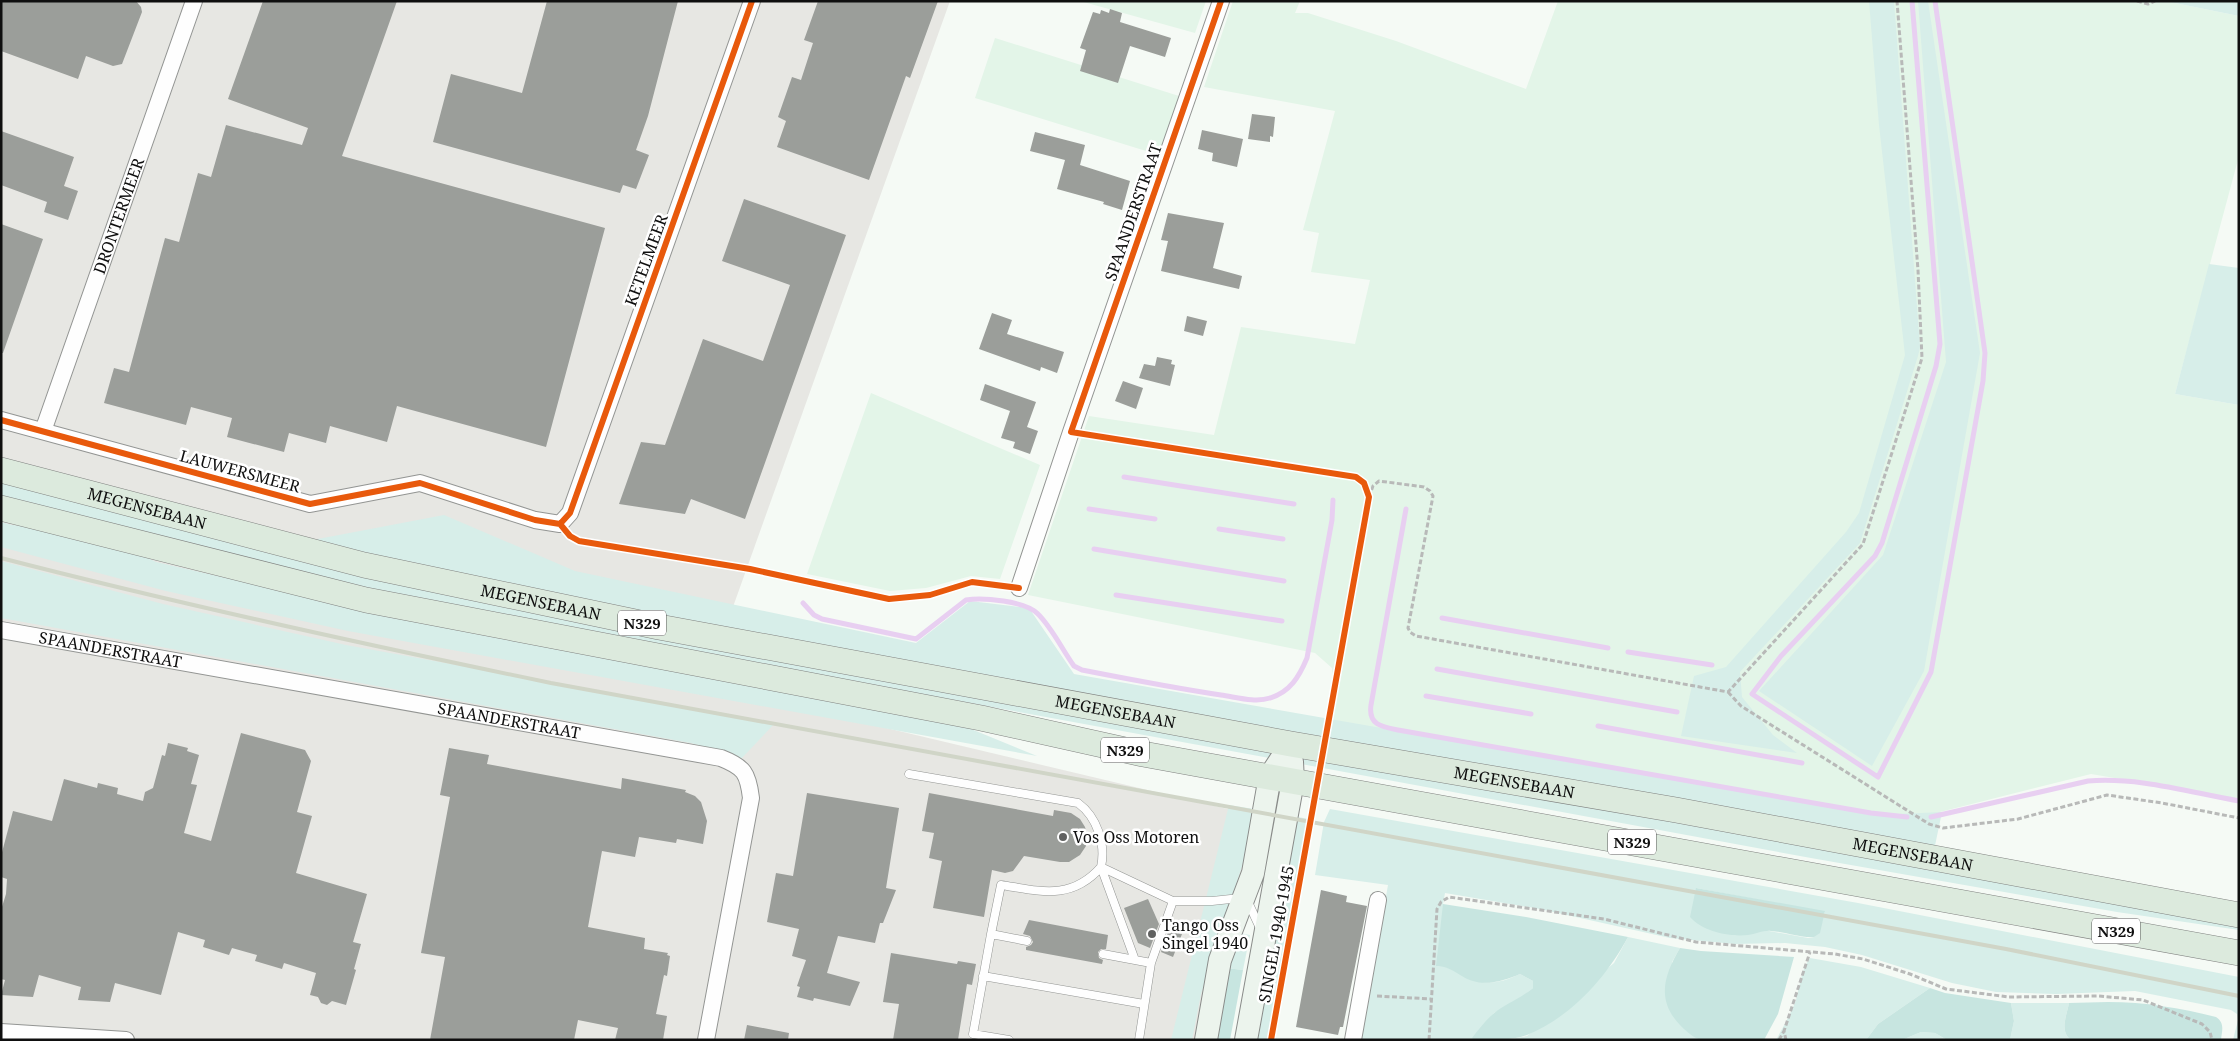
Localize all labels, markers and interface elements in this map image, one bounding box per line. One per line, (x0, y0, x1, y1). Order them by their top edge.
street label: SPAANDERSTRAAT (1099, 140, 1167, 284)
street label: DRONTERMEER (88, 154, 149, 277)
street label: KETELMEER (619, 210, 673, 309)
street label: LAUWERSMEER (177, 444, 303, 498)
street label: MEGENSEBAAN (85, 482, 209, 534)
street label: MEGENSEBAAN (479, 579, 603, 626)
road number: N329 (618, 610, 666, 636)
street label: SPAANDERSTRAAT (37, 626, 184, 673)
street label: MEGENSEBAAN (1053, 690, 1178, 733)
street label: SPAANDERSTRAAT (436, 697, 582, 744)
road number: N329 (1101, 738, 1149, 762)
street label: MEGENSEBAAN (1452, 761, 1576, 803)
place label: Vos Oss Motoren (1073, 826, 1199, 848)
road number: N329 (1608, 830, 1656, 854)
marker: Vos Oss Motoren (1057, 831, 1069, 843)
street label: MEGENSEBAAN (1851, 832, 1975, 876)
street label: SINGEL 1940-1945 (1253, 864, 1299, 1004)
place label: Tango Oss Singel 1940 (1162, 914, 1248, 954)
road number: N329 (2092, 918, 2140, 944)
marker: Tango Oss Singel 1940 (1146, 928, 1158, 940)

